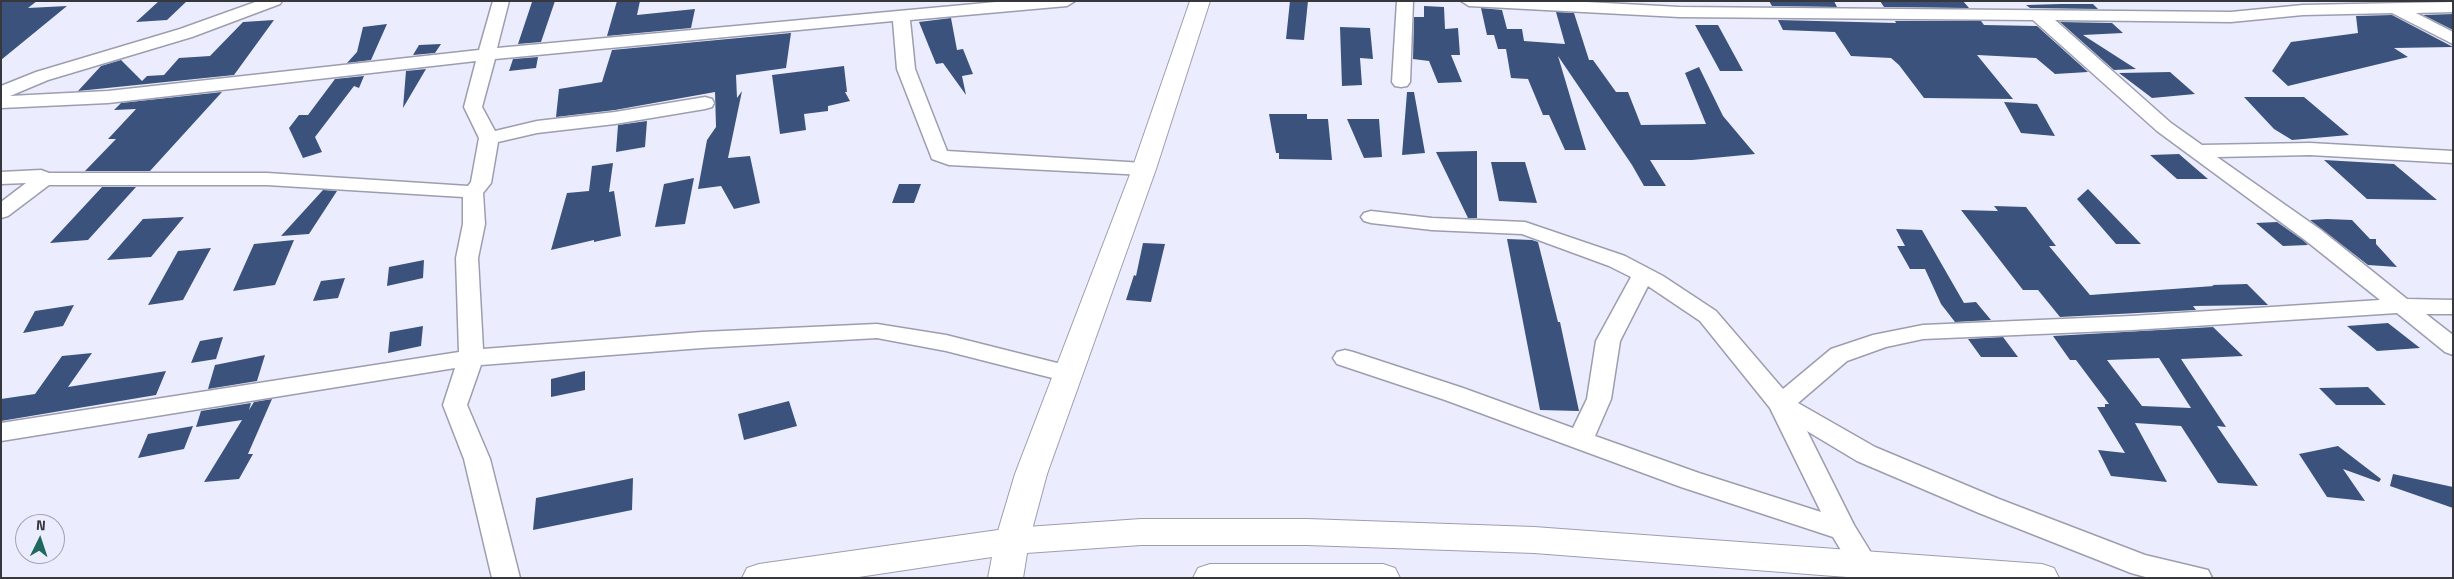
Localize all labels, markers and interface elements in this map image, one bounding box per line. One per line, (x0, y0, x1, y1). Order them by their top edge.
north arrow (15, 514, 65, 564)
text: N (35, 514, 47, 535)

